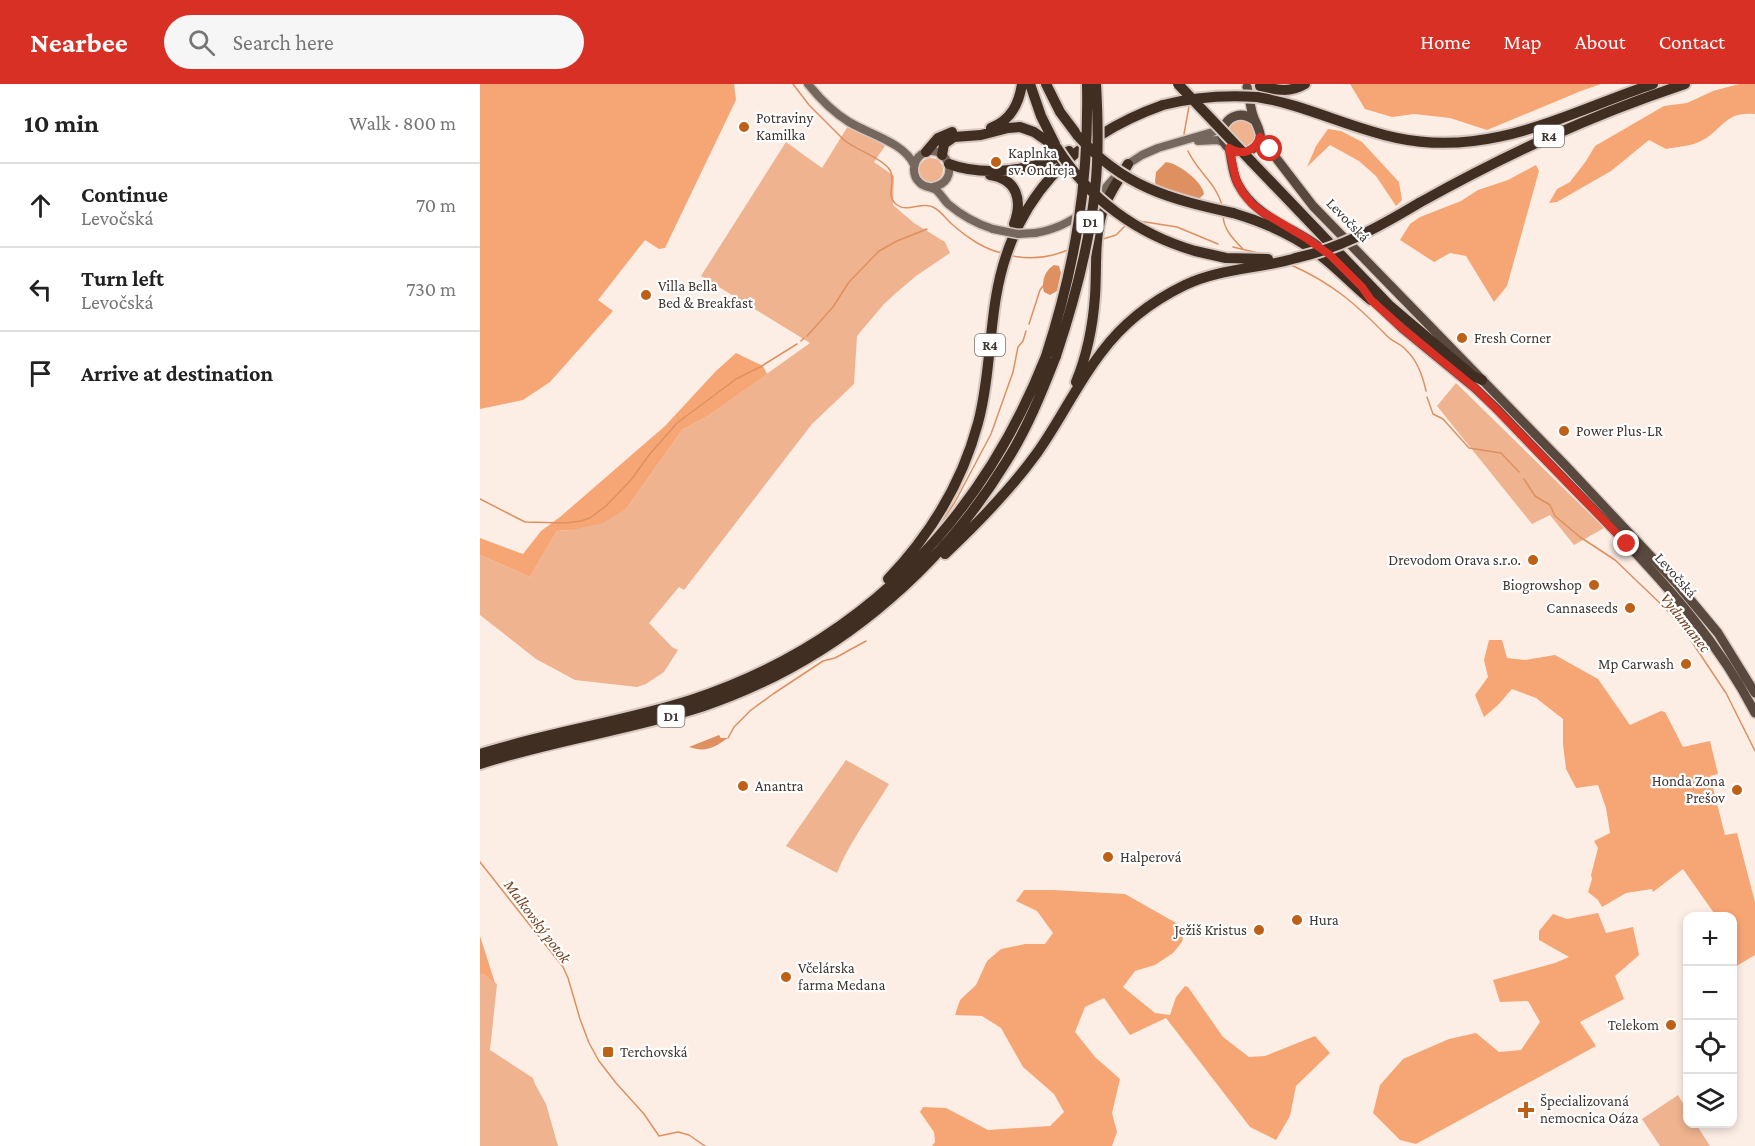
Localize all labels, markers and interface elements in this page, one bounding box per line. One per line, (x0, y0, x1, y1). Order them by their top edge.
search box (164, 15, 584, 69)
icon: search (185, 26, 218, 59)
text: Nearbee (30, 27, 128, 58)
text: Search here (233, 30, 334, 55)
text: Home (1420, 30, 1470, 54)
text: Map (1503, 30, 1542, 54)
text: About (1575, 30, 1626, 54)
text: Contact (1659, 30, 1725, 54)
text: 10 min (24, 109, 99, 138)
place label: Potraviny Kamilka (756, 110, 813, 143)
text: Walk · 800 m (349, 112, 456, 134)
marker: Potraviny Kamilka (737, 120, 751, 134)
road number: R4 (1534, 125, 1564, 147)
route start (1256, 135, 1282, 161)
place label: Kaplnka sv. Ondreja (1008, 145, 1075, 179)
marker: Kaplnka sv. Ondreja (989, 155, 1003, 169)
text: Continue (81, 182, 168, 207)
icon: ahead (24, 189, 57, 222)
text: 70 m (416, 194, 456, 216)
street label: Levočská (1323, 195, 1373, 245)
text: Levočská (81, 207, 154, 229)
road number: D1 (1076, 211, 1104, 233)
text: Turn left (81, 266, 164, 291)
icon: left (24, 273, 57, 306)
text: 730 m (406, 278, 456, 300)
place label: Villa Bella Bed & Breakfast (658, 278, 754, 311)
marker: Villa Bella Bed & Breakfast (639, 288, 653, 302)
text: Levočská (81, 291, 154, 313)
place label: Fresh Corner (1474, 330, 1552, 346)
marker: Fresh Corner (1455, 331, 1469, 345)
road number: R4 (975, 334, 1005, 356)
icon: arrive (24, 357, 57, 390)
text: Arrive at destination (81, 361, 273, 386)
place label: Power Plus-LR (1576, 423, 1664, 439)
marker: Power Plus-LR (1557, 424, 1571, 438)
route end (1613, 530, 1639, 556)
street label: Levočská (1652, 549, 1700, 601)
place label: Drevodom Orava s.r.o. (1388, 552, 1521, 568)
marker: Drevodom Orava s.r.o. (1526, 553, 1540, 567)
place label: Biogrowshop (1503, 577, 1582, 594)
marker: Biogrowshop (1587, 578, 1601, 592)
water label: Vydumanec (1657, 589, 1714, 656)
place label: Cannaseeds (1546, 600, 1618, 616)
marker: Cannaseeds (1623, 601, 1637, 615)
place label: Mp Carwash (1598, 656, 1674, 673)
marker: Mp Carwash (1679, 657, 1693, 671)
road number: D1 (658, 705, 684, 727)
place label: Honda Zona Prešov (1652, 773, 1725, 806)
place label: Anantra (755, 778, 804, 794)
marker: Anantra (736, 779, 750, 793)
marker: Honda Zona Prešov (1730, 783, 1744, 797)
place label: Halperová (1120, 849, 1181, 866)
marker: Halperová (1101, 850, 1115, 864)
water label: Malkovský potok (499, 876, 575, 968)
place label: Hura (1309, 912, 1339, 928)
map controls (1683, 912, 1737, 1128)
button: + (1683, 912, 1737, 966)
marker: Hura (1290, 913, 1304, 927)
place label: Ježiš Kristus (1172, 922, 1247, 939)
marker: Ježiš Kristus (1252, 923, 1266, 937)
place label: Včelárska farma Medana (798, 960, 885, 993)
button: − (1683, 966, 1737, 1020)
marker: Včelárska farma Medana (779, 970, 793, 984)
place label: Telekom (1608, 1017, 1659, 1033)
marker: Telekom (1664, 1018, 1678, 1032)
button: locate (1683, 1020, 1737, 1074)
place label: Terchovská (620, 1044, 688, 1060)
marker: Terchovská (601, 1045, 615, 1059)
button: layers (1683, 1074, 1737, 1128)
place label: Špecializovaná nemocnica Oáza (1540, 1093, 1639, 1126)
marker: Špecializovaná nemocnica Oáza (1517, 1101, 1535, 1119)

